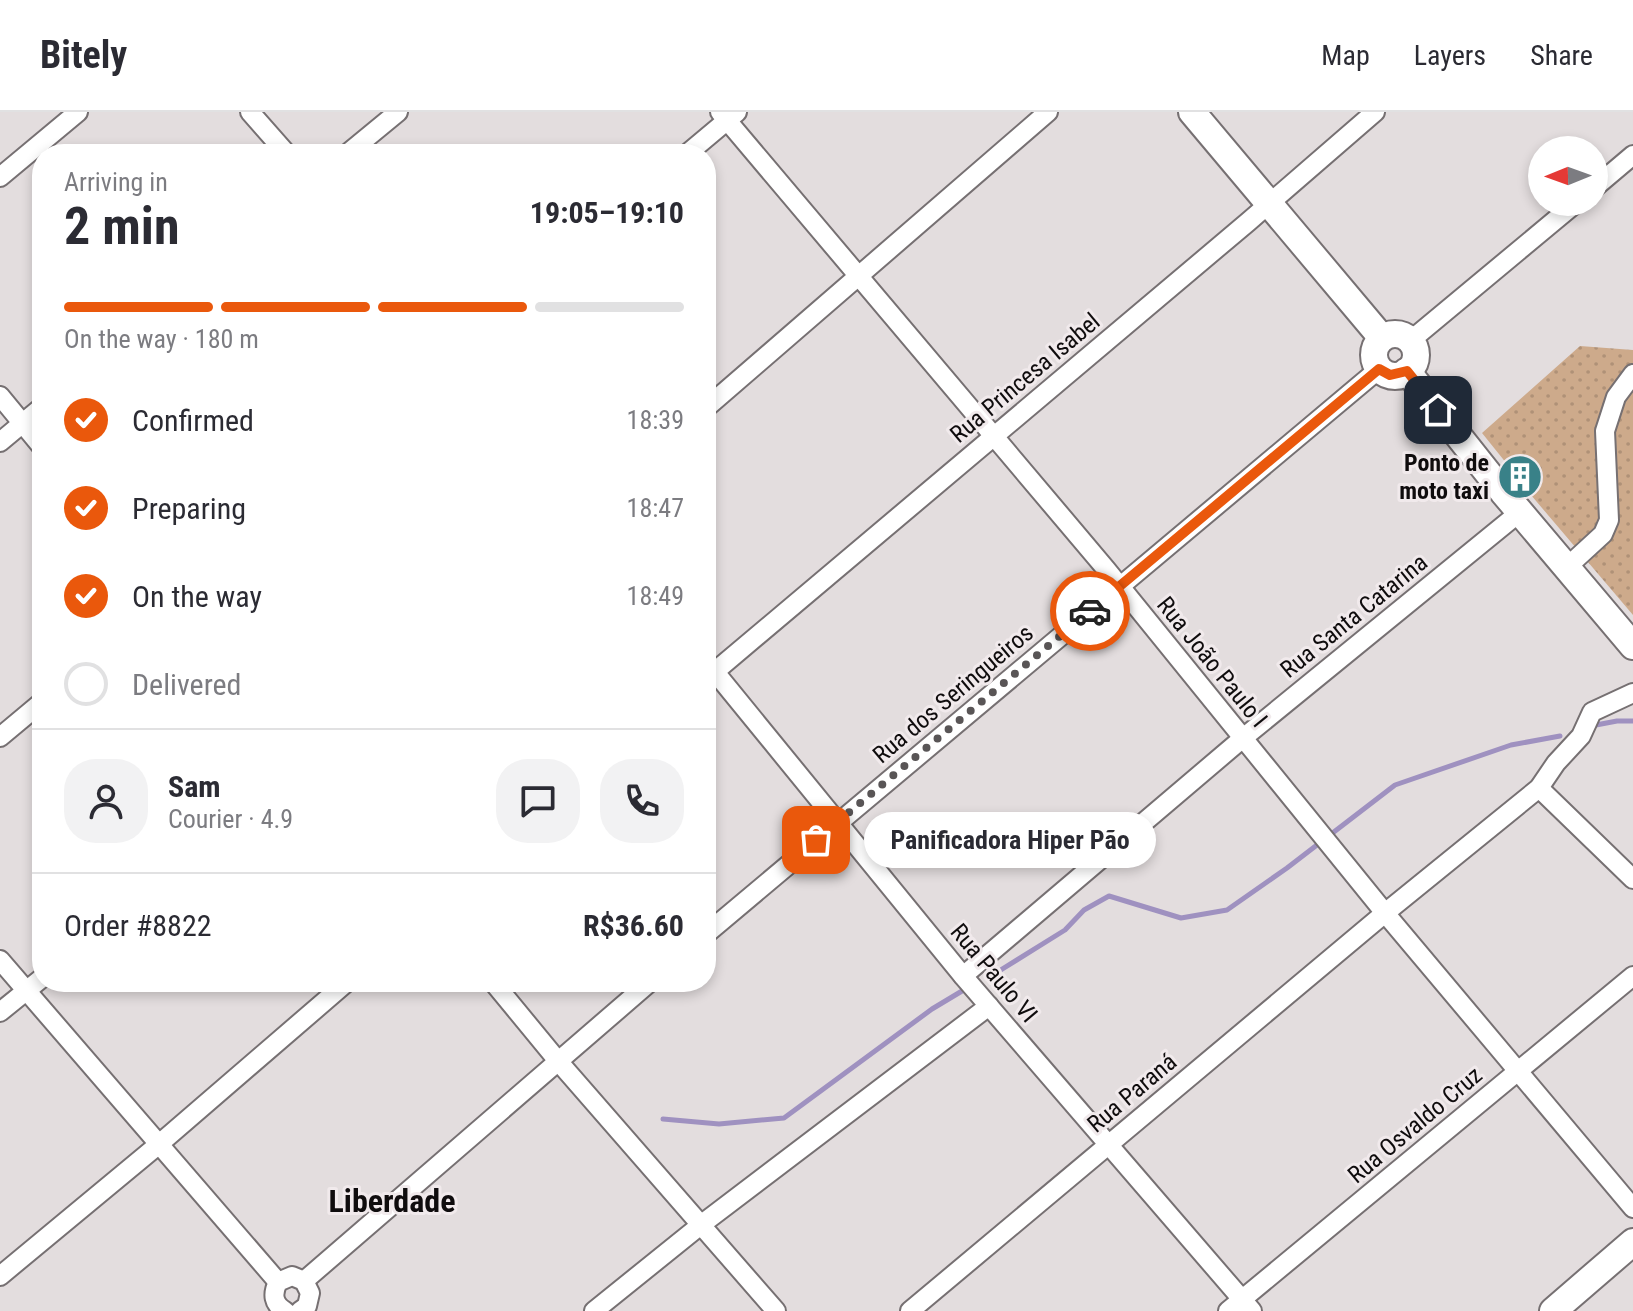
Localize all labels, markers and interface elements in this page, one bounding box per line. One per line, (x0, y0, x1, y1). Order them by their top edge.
text: Bitely (40, 33, 127, 77)
text: Map (1321, 39, 1370, 72)
text: Layers (1414, 39, 1486, 72)
text: Share (1530, 39, 1593, 72)
north arrow (1528, 136, 1608, 216)
map controls (1528, 136, 1608, 216)
text: Arriving in (64, 167, 168, 197)
text: 19:05–19:10 (530, 195, 684, 230)
text: 2 min (64, 196, 180, 257)
street label: Rua Princesa Isabel (945, 307, 1105, 449)
text: On the way · 180 m (64, 324, 259, 354)
pin (1404, 376, 1472, 444)
icon: home (1416, 388, 1460, 432)
icon: check (64, 398, 108, 442)
text: Confirmed (132, 403, 254, 438)
text: 18:39 (627, 405, 684, 435)
place label: Ponto de moto taxi (1399, 449, 1489, 505)
building icon: Ponto de moto taxi (1496, 453, 1544, 501)
icon: check (64, 486, 108, 530)
text: Preparing (132, 491, 246, 526)
text: 18:47 (627, 493, 684, 523)
street label: Rua Santa Catarina (1275, 548, 1433, 684)
courier (1050, 571, 1130, 651)
icon: check (64, 574, 108, 618)
text: On the way (132, 579, 262, 614)
text: 18:49 (627, 581, 684, 611)
icon: car (1068, 589, 1112, 633)
street label: Rua João Paulo I (1151, 591, 1273, 733)
street label: Rua dos Seringueiros (867, 619, 1039, 769)
text: Delivered (132, 667, 241, 702)
button: person (64, 759, 148, 843)
button: chat (496, 759, 580, 843)
button: phone (600, 759, 684, 843)
text: Sam (168, 769, 221, 804)
text: Courier · 4.9 (168, 804, 293, 834)
pin (782, 806, 850, 874)
callout: Panificadora Hiper Pão (864, 812, 1156, 868)
icon: bag (794, 818, 838, 862)
text: Panificadora Hiper Pão (890, 825, 1130, 855)
text: Order #8822 (64, 908, 212, 943)
text: R$36.60 (583, 908, 684, 943)
street label: Rua Paulo VI (945, 918, 1043, 1028)
street label: Rua Paraná (1082, 1048, 1182, 1138)
street label: Rua Osvaldo Cruz (1342, 1061, 1488, 1189)
district label: Liberdade (329, 1182, 455, 1220)

